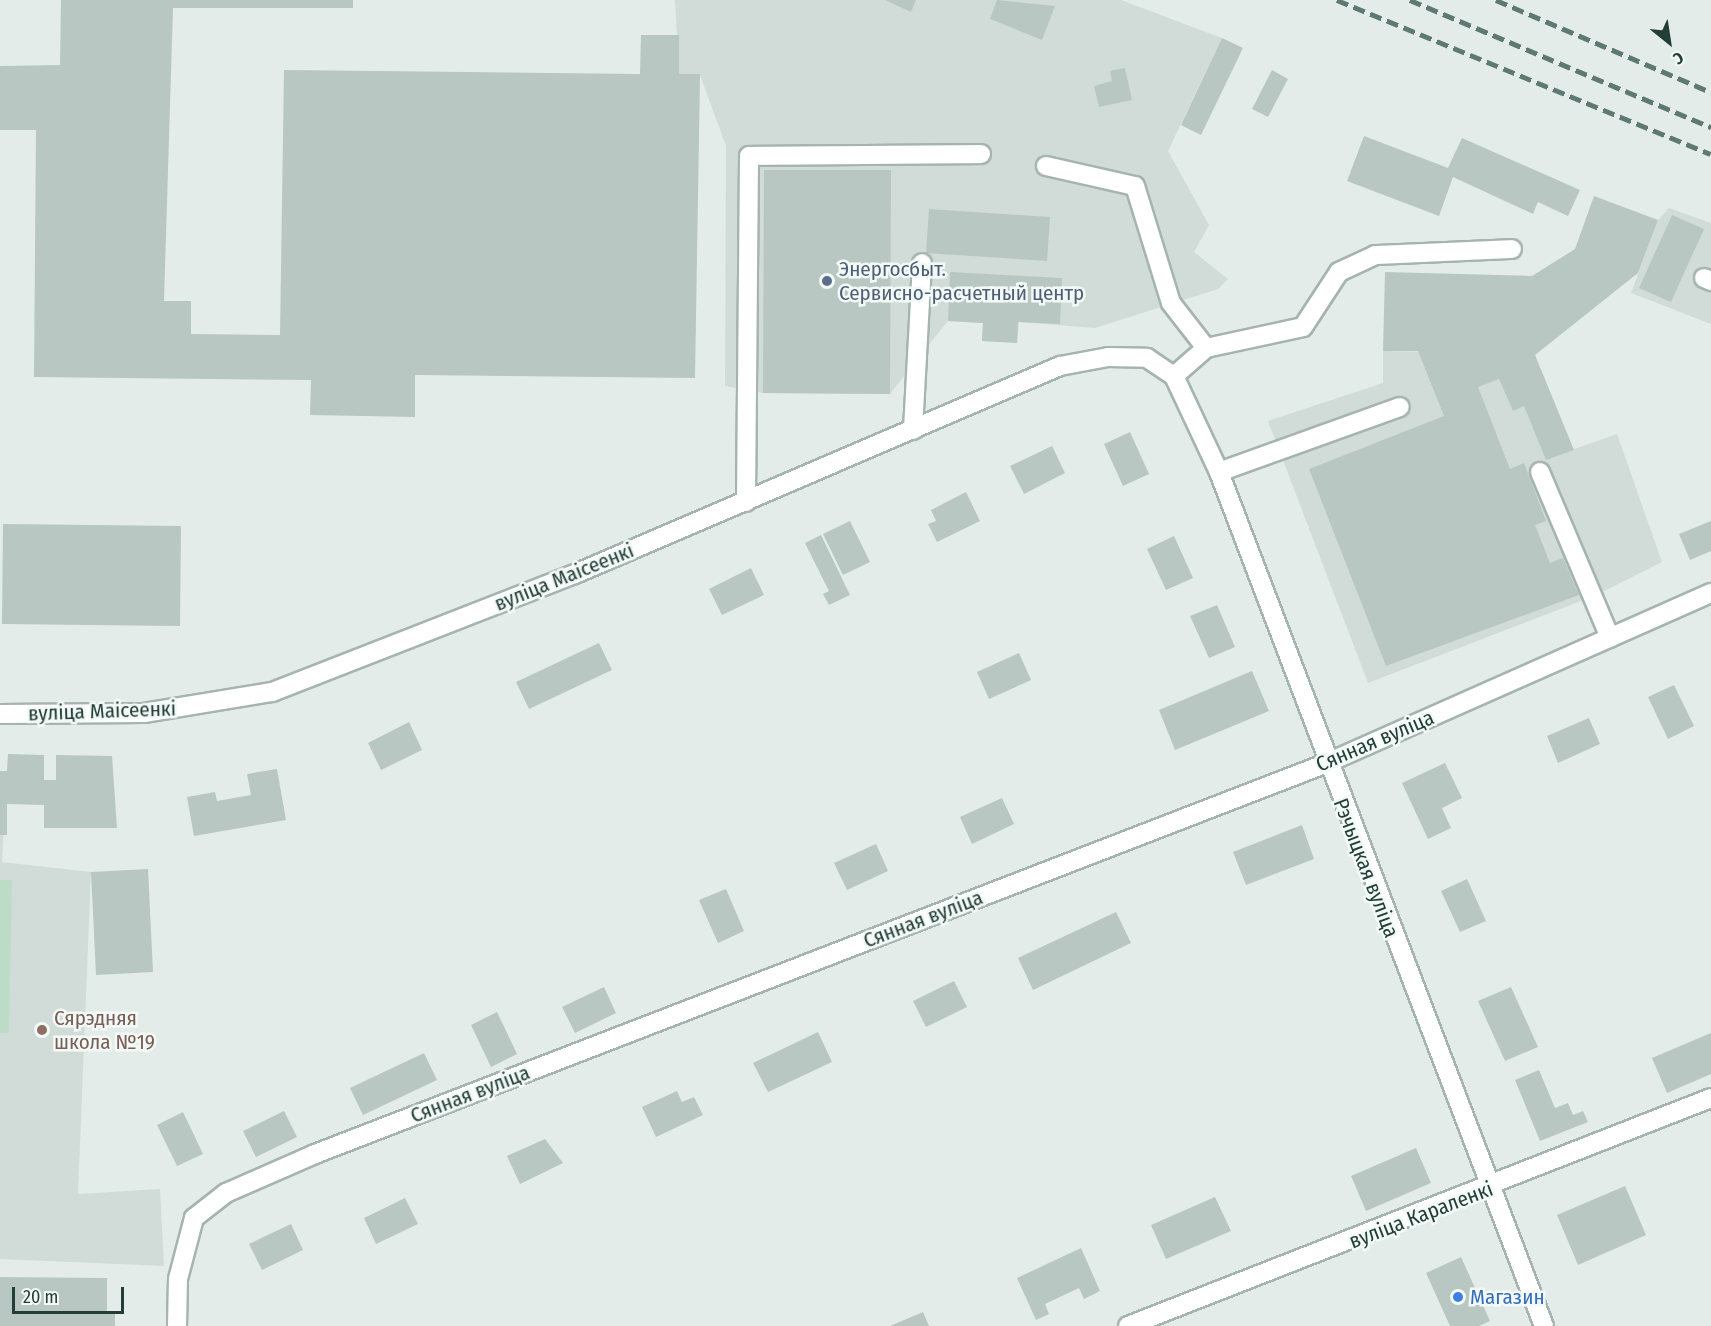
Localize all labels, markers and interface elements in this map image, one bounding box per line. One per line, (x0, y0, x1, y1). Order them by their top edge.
north arrow (1639, 12, 1699, 72)
text: С (1670, 48, 1687, 68)
place label: Энергосбыт. Сервисно-расчетный центр (839, 256, 1084, 306)
marker: Энергосбыт. Сервисно-расчетный центр (820, 274, 834, 288)
street label: вуліца Маісеенкі (491, 538, 637, 616)
street label: вуліца Маісеенкі (28, 696, 176, 726)
street label: Сянная вуліца (1312, 705, 1438, 777)
street label: Рэчыцкая вуліца (1328, 795, 1404, 941)
street label: Сянная вуліца (860, 885, 986, 953)
place label: Сярэдняя школа №19 (54, 1005, 155, 1055)
marker: Сярэдняя школа №19 (35, 1023, 49, 1037)
street label: Сянная вуліца (407, 1060, 533, 1128)
street label: вуліца Караленкі (1346, 1176, 1496, 1254)
scale bar (15, 1275, 128, 1313)
place label: Магазин (1470, 1284, 1545, 1310)
text: 20 m (23, 1286, 58, 1308)
marker: Магазин (1451, 1290, 1465, 1304)

